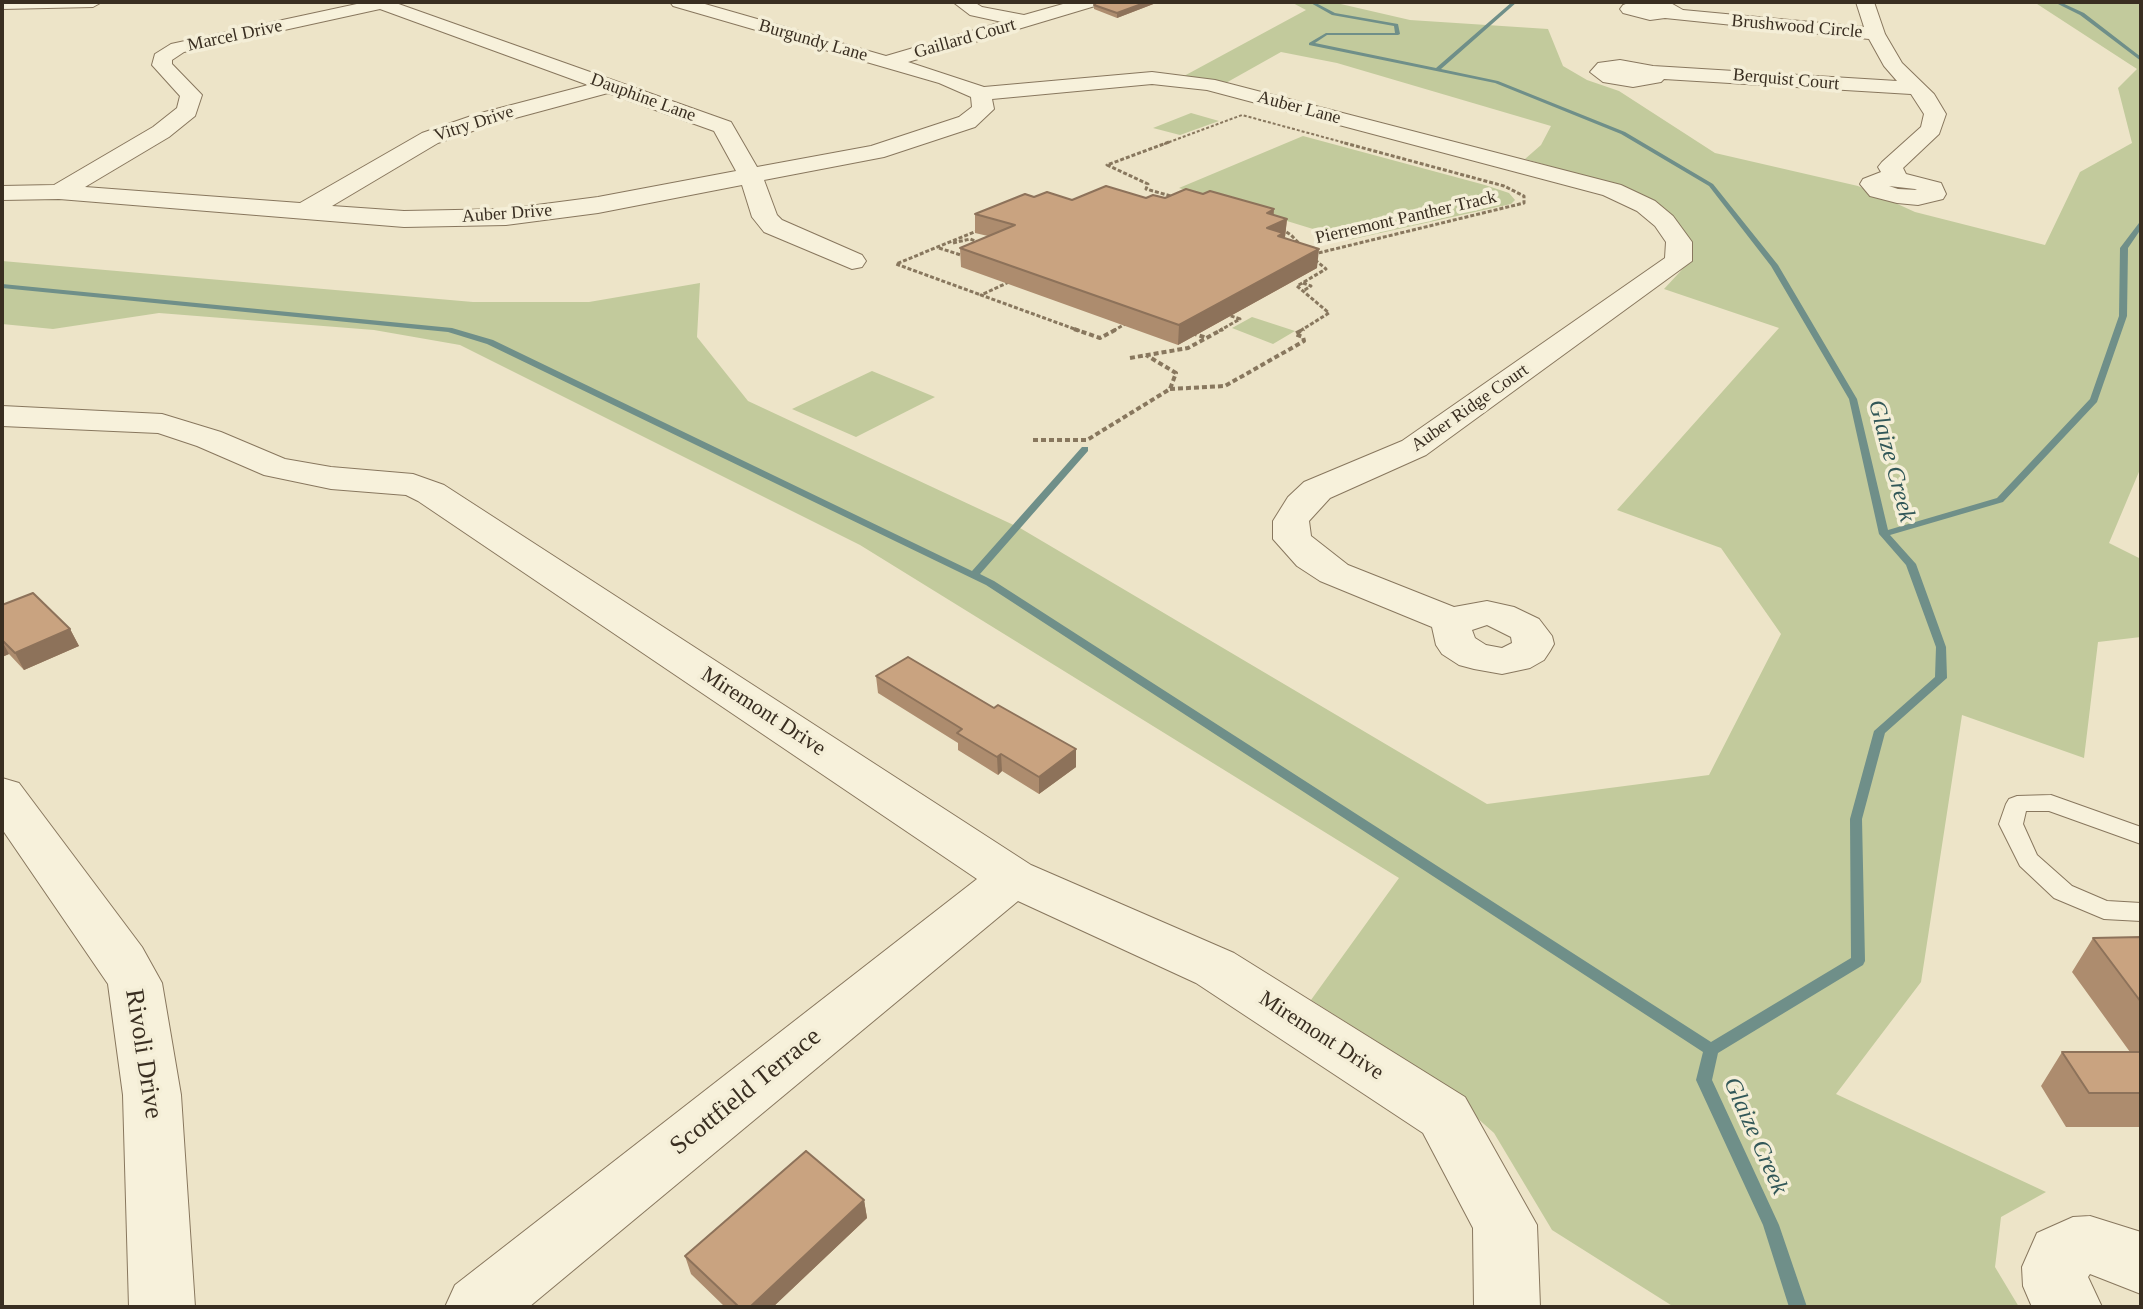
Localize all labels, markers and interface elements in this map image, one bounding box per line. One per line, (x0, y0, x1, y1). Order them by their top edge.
street label: Brushwood Circle (1731, 11, 1863, 43)
street label: Gaillard Court (912, 14, 1018, 64)
street label: Marcel Drive (186, 15, 284, 57)
street label: Burgundy Lane (756, 15, 870, 67)
street label: Berquist Court (1732, 65, 1840, 95)
street label: Dauphine Lane (587, 69, 699, 127)
street label: Auber Lane (1255, 87, 1343, 129)
street label: Vitry Drive (431, 101, 517, 147)
street label: Pierremont Panther Track (1313, 187, 1499, 249)
street label: Auber Drive (461, 200, 553, 228)
street label: Auber Ridge Court (1407, 360, 1533, 456)
water label: Glaize Creek (1861, 397, 1921, 525)
street label: Miremont Drive (696, 662, 830, 762)
street label: Miremont Drive (1254, 986, 1388, 1086)
street label: Rivoli Drive (117, 987, 169, 1121)
street label: Scottfield Terrace (664, 1022, 828, 1162)
water label: Glaize Creek (1716, 1073, 1794, 1199)

